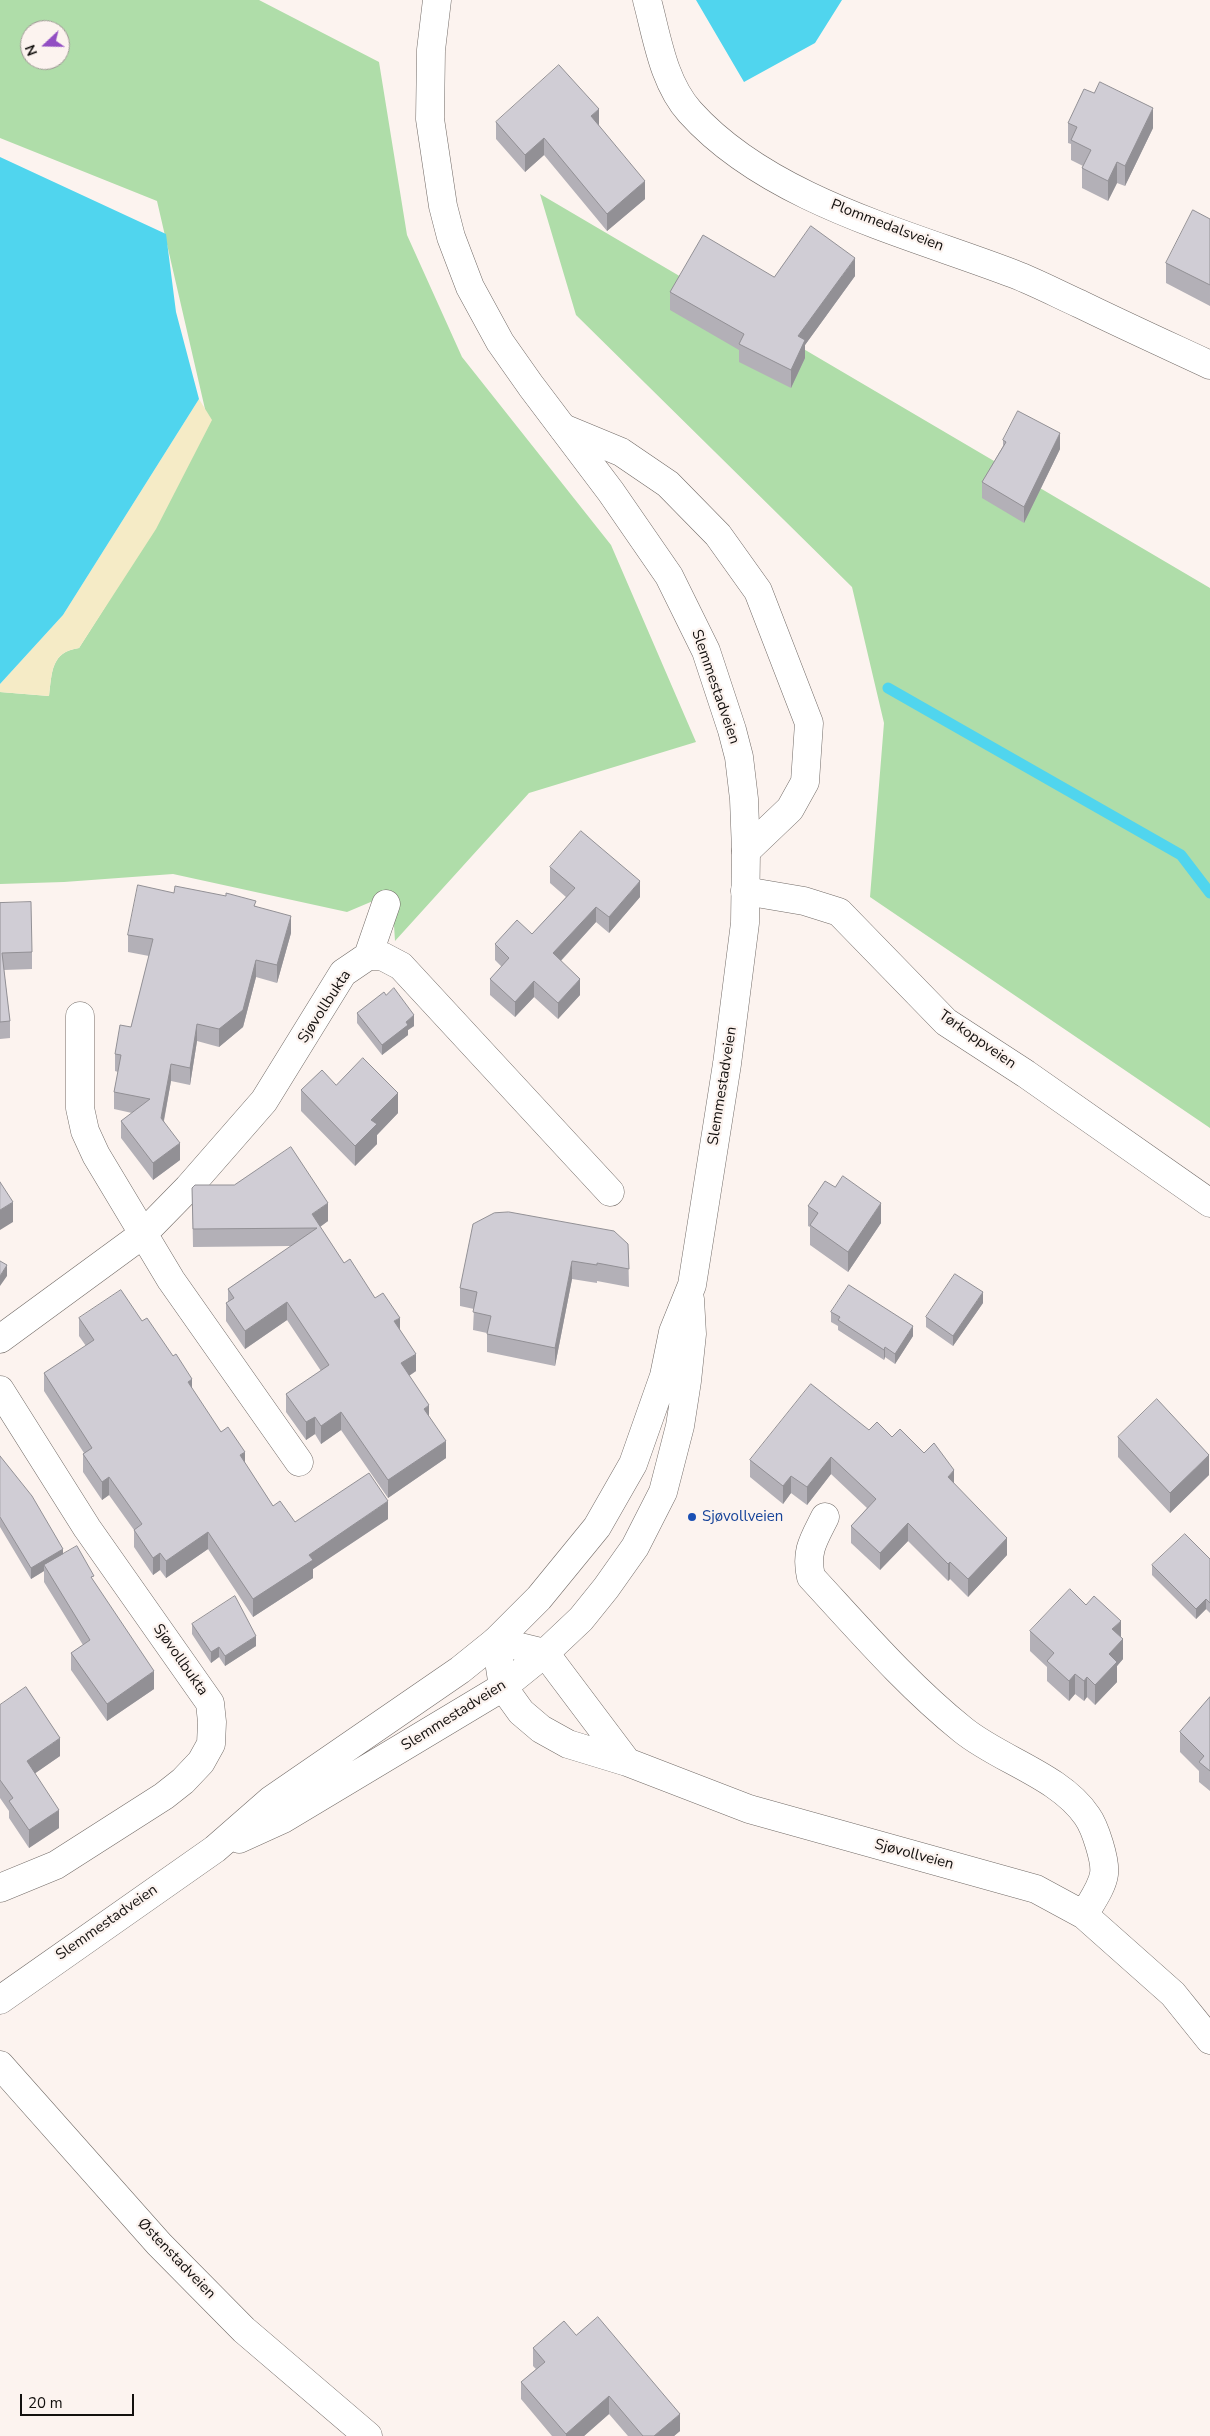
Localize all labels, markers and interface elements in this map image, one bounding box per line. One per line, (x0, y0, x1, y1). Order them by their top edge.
north arrow (20, 20, 70, 70)
text: N (21, 42, 42, 59)
street label: Plommedalsveien (828, 196, 946, 256)
street label: Slemmestadveien (687, 627, 743, 747)
street label: Sjøvollbukta (295, 967, 355, 1047)
street label: Tørkoppveien (935, 1007, 1019, 1073)
street label: Slemmestadveien (705, 1025, 741, 1147)
place label: Sjøvollveien (702, 1508, 783, 1526)
marker: Sjøvollveien (686, 1511, 698, 1523)
street label: Sjøvollbukta (149, 1621, 211, 1699)
street label: Slemmestadveien (398, 1677, 510, 1755)
street label: Sjøvollveien (872, 1836, 956, 1874)
street label: Slemmestadveien (53, 1881, 161, 1965)
street label: Østenstadveien (133, 2215, 219, 2303)
scale bar (22, 2384, 136, 2416)
text: 20 m (28, 2393, 63, 2413)

